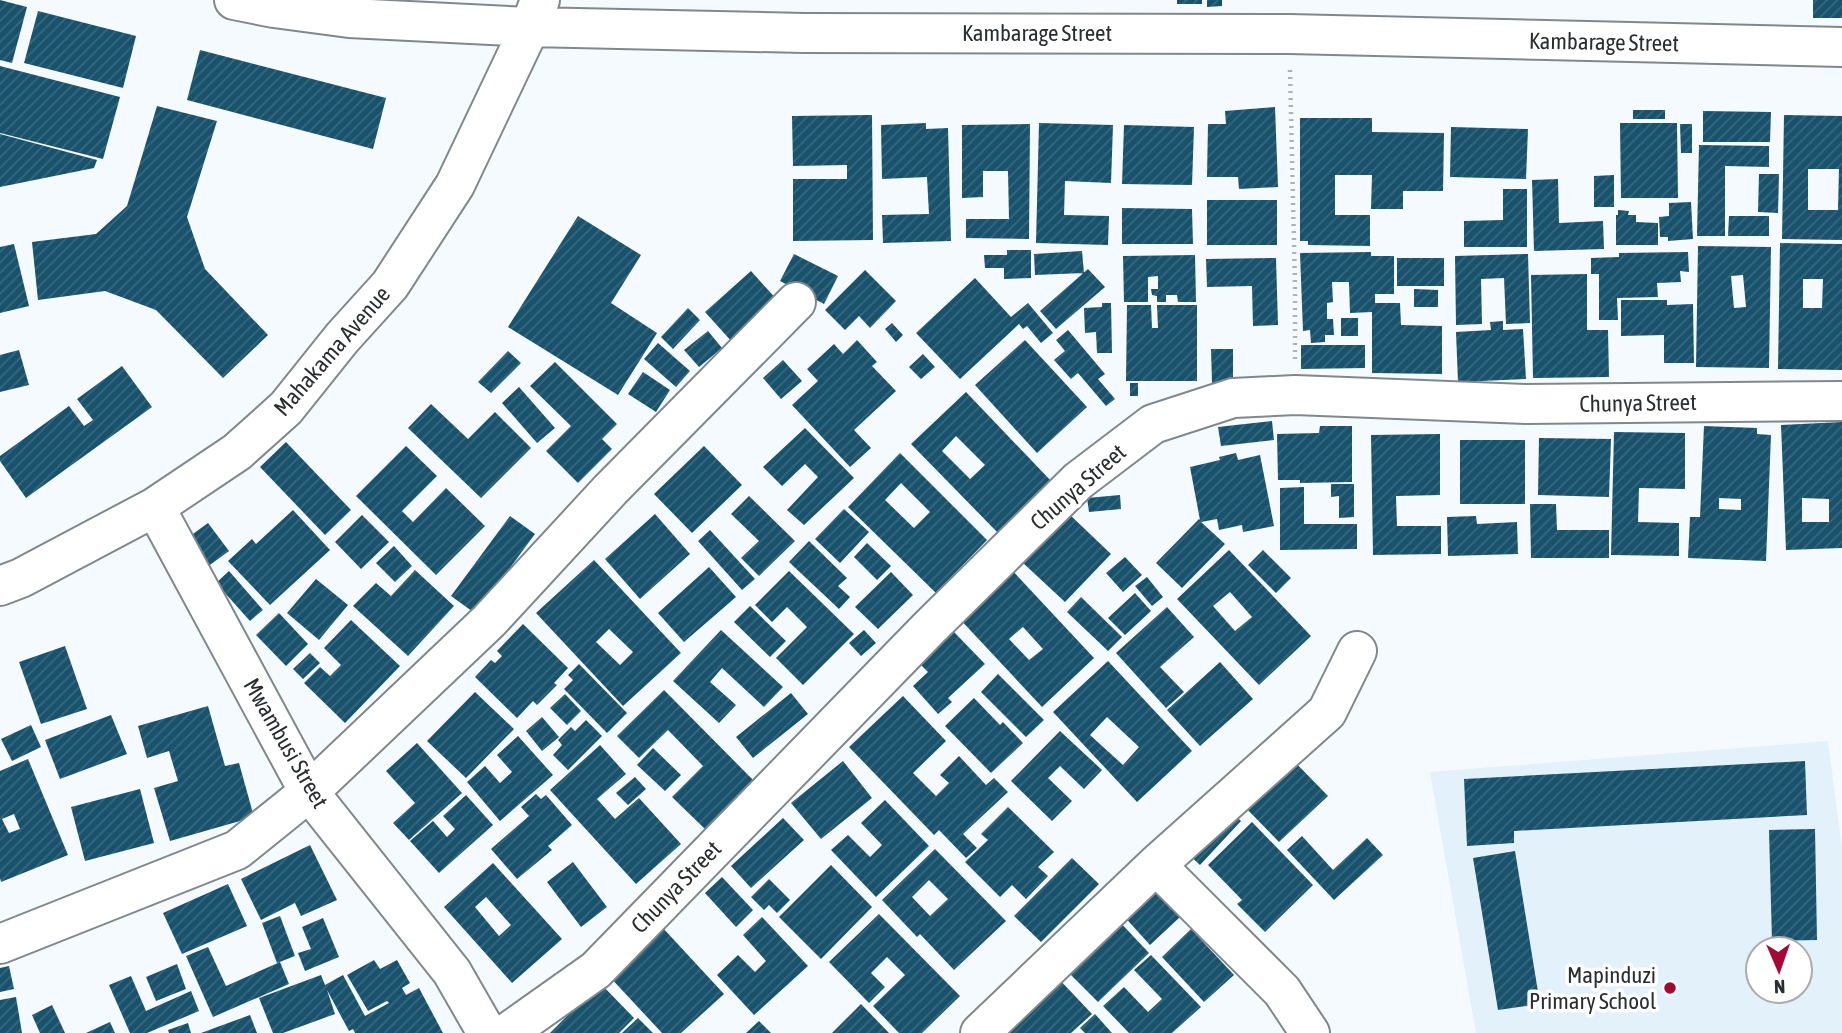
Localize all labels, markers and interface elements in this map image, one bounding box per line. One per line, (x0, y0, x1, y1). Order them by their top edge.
street label: Kambarage Street (962, 20, 1112, 46)
street label: Kambarage Street (1529, 28, 1679, 56)
street label: Mahakama Avenue (269, 281, 395, 421)
street label: Chunya Street (1579, 389, 1697, 417)
street label: Chunya Street (1025, 439, 1131, 535)
street label: Mwambusi Street (238, 674, 334, 812)
street label: Chunya Street (626, 836, 726, 938)
north arrow (1744, 935, 1814, 1005)
place label: Mapinduzi Primary School (1529, 962, 1656, 1014)
text: N (1774, 976, 1786, 998)
marker: Mapinduzi Primary School (1662, 980, 1678, 996)

